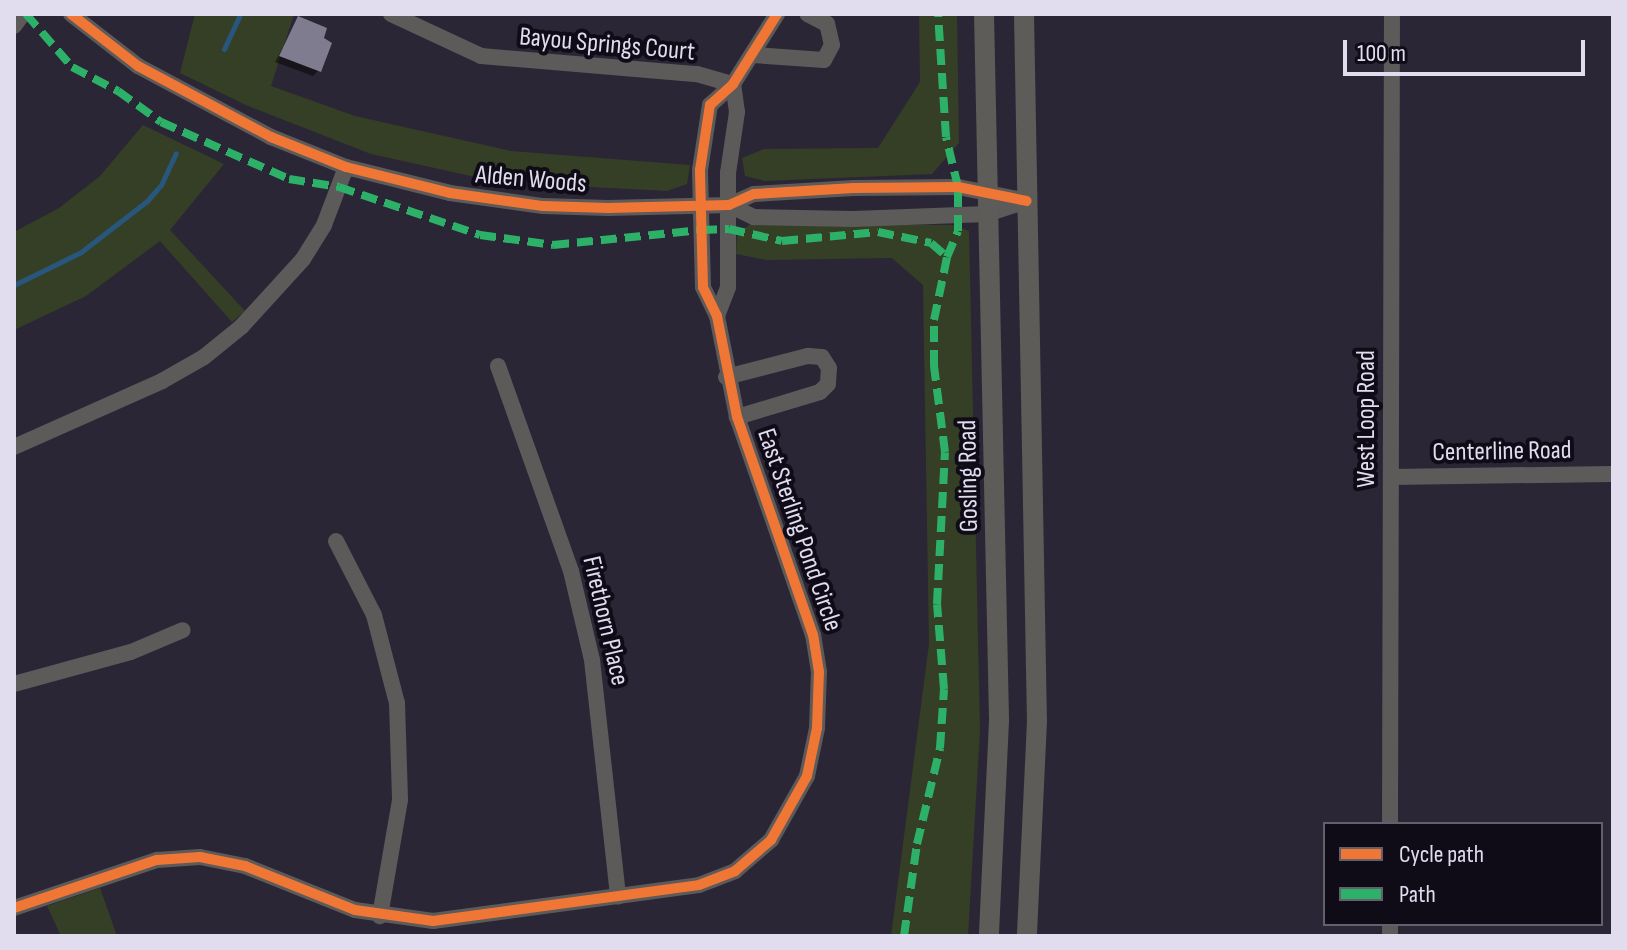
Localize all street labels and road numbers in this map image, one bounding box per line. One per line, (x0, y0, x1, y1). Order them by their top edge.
street label: Bayou Springs Court (518, 22, 696, 68)
street label: Alden Woods (474, 160, 588, 200)
street label: West Loop Road (1351, 350, 1383, 488)
street label: Gosling Road (952, 420, 986, 532)
street label: East Sterling Pond Circle (750, 425, 848, 635)
street label: Centerline Road (1432, 435, 1572, 469)
street label: Firethorn Place (575, 553, 635, 689)

